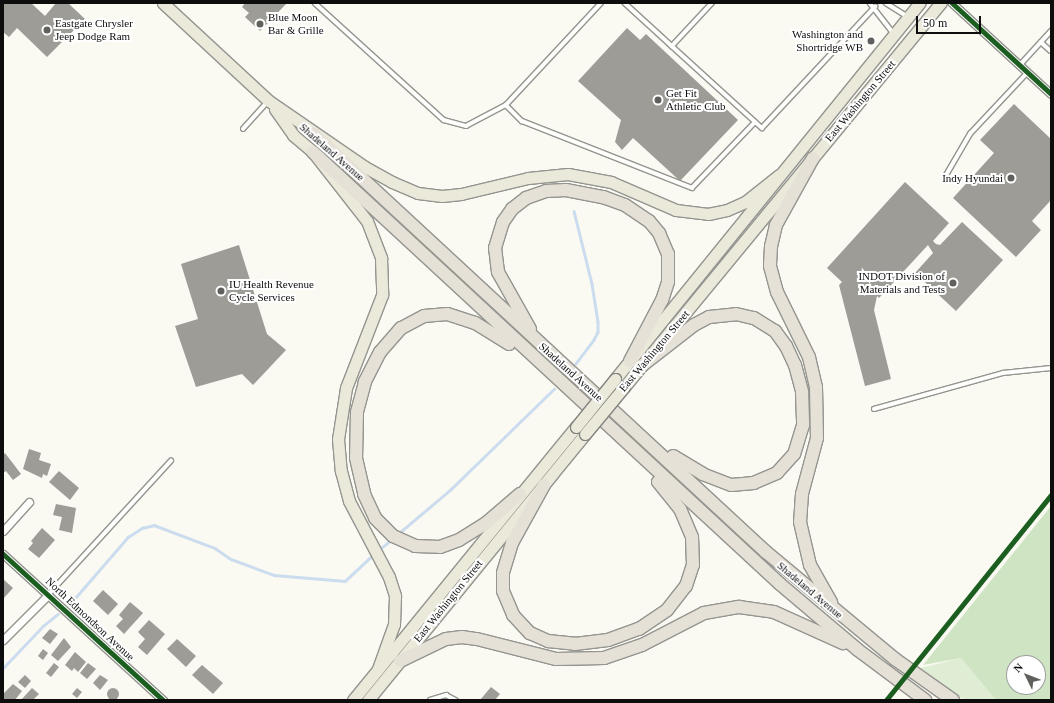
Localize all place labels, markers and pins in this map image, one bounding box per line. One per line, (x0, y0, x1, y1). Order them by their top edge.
place label: Blue Moon Bar & Grille (268, 11, 324, 37)
place label: Eastgate Chrysler Jeep Dodge Ram (55, 17, 133, 43)
marker: Blue Moon Bar & Grille (255, 19, 265, 29)
marker: Eastgate Chrysler Jeep Dodge Ram (42, 25, 52, 35)
place label: Washington and Shortridge WB (792, 28, 863, 54)
marker: Washington and Shortridge WB (866, 36, 876, 46)
place label: Get Fit Athletic Club (666, 87, 726, 113)
marker: Get Fit Athletic Club (653, 95, 663, 105)
place label: Indy Hyundai (942, 171, 1003, 185)
marker: Indy Hyundai (1006, 173, 1016, 183)
place label: INDOT Division of Materials and Tests (858, 270, 945, 296)
place label: IU Health Revenue Cycle Services (229, 278, 314, 304)
marker: INDOT Division of Materials and Tests (948, 278, 958, 288)
marker: IU Health Revenue Cycle Services (216, 286, 226, 296)

